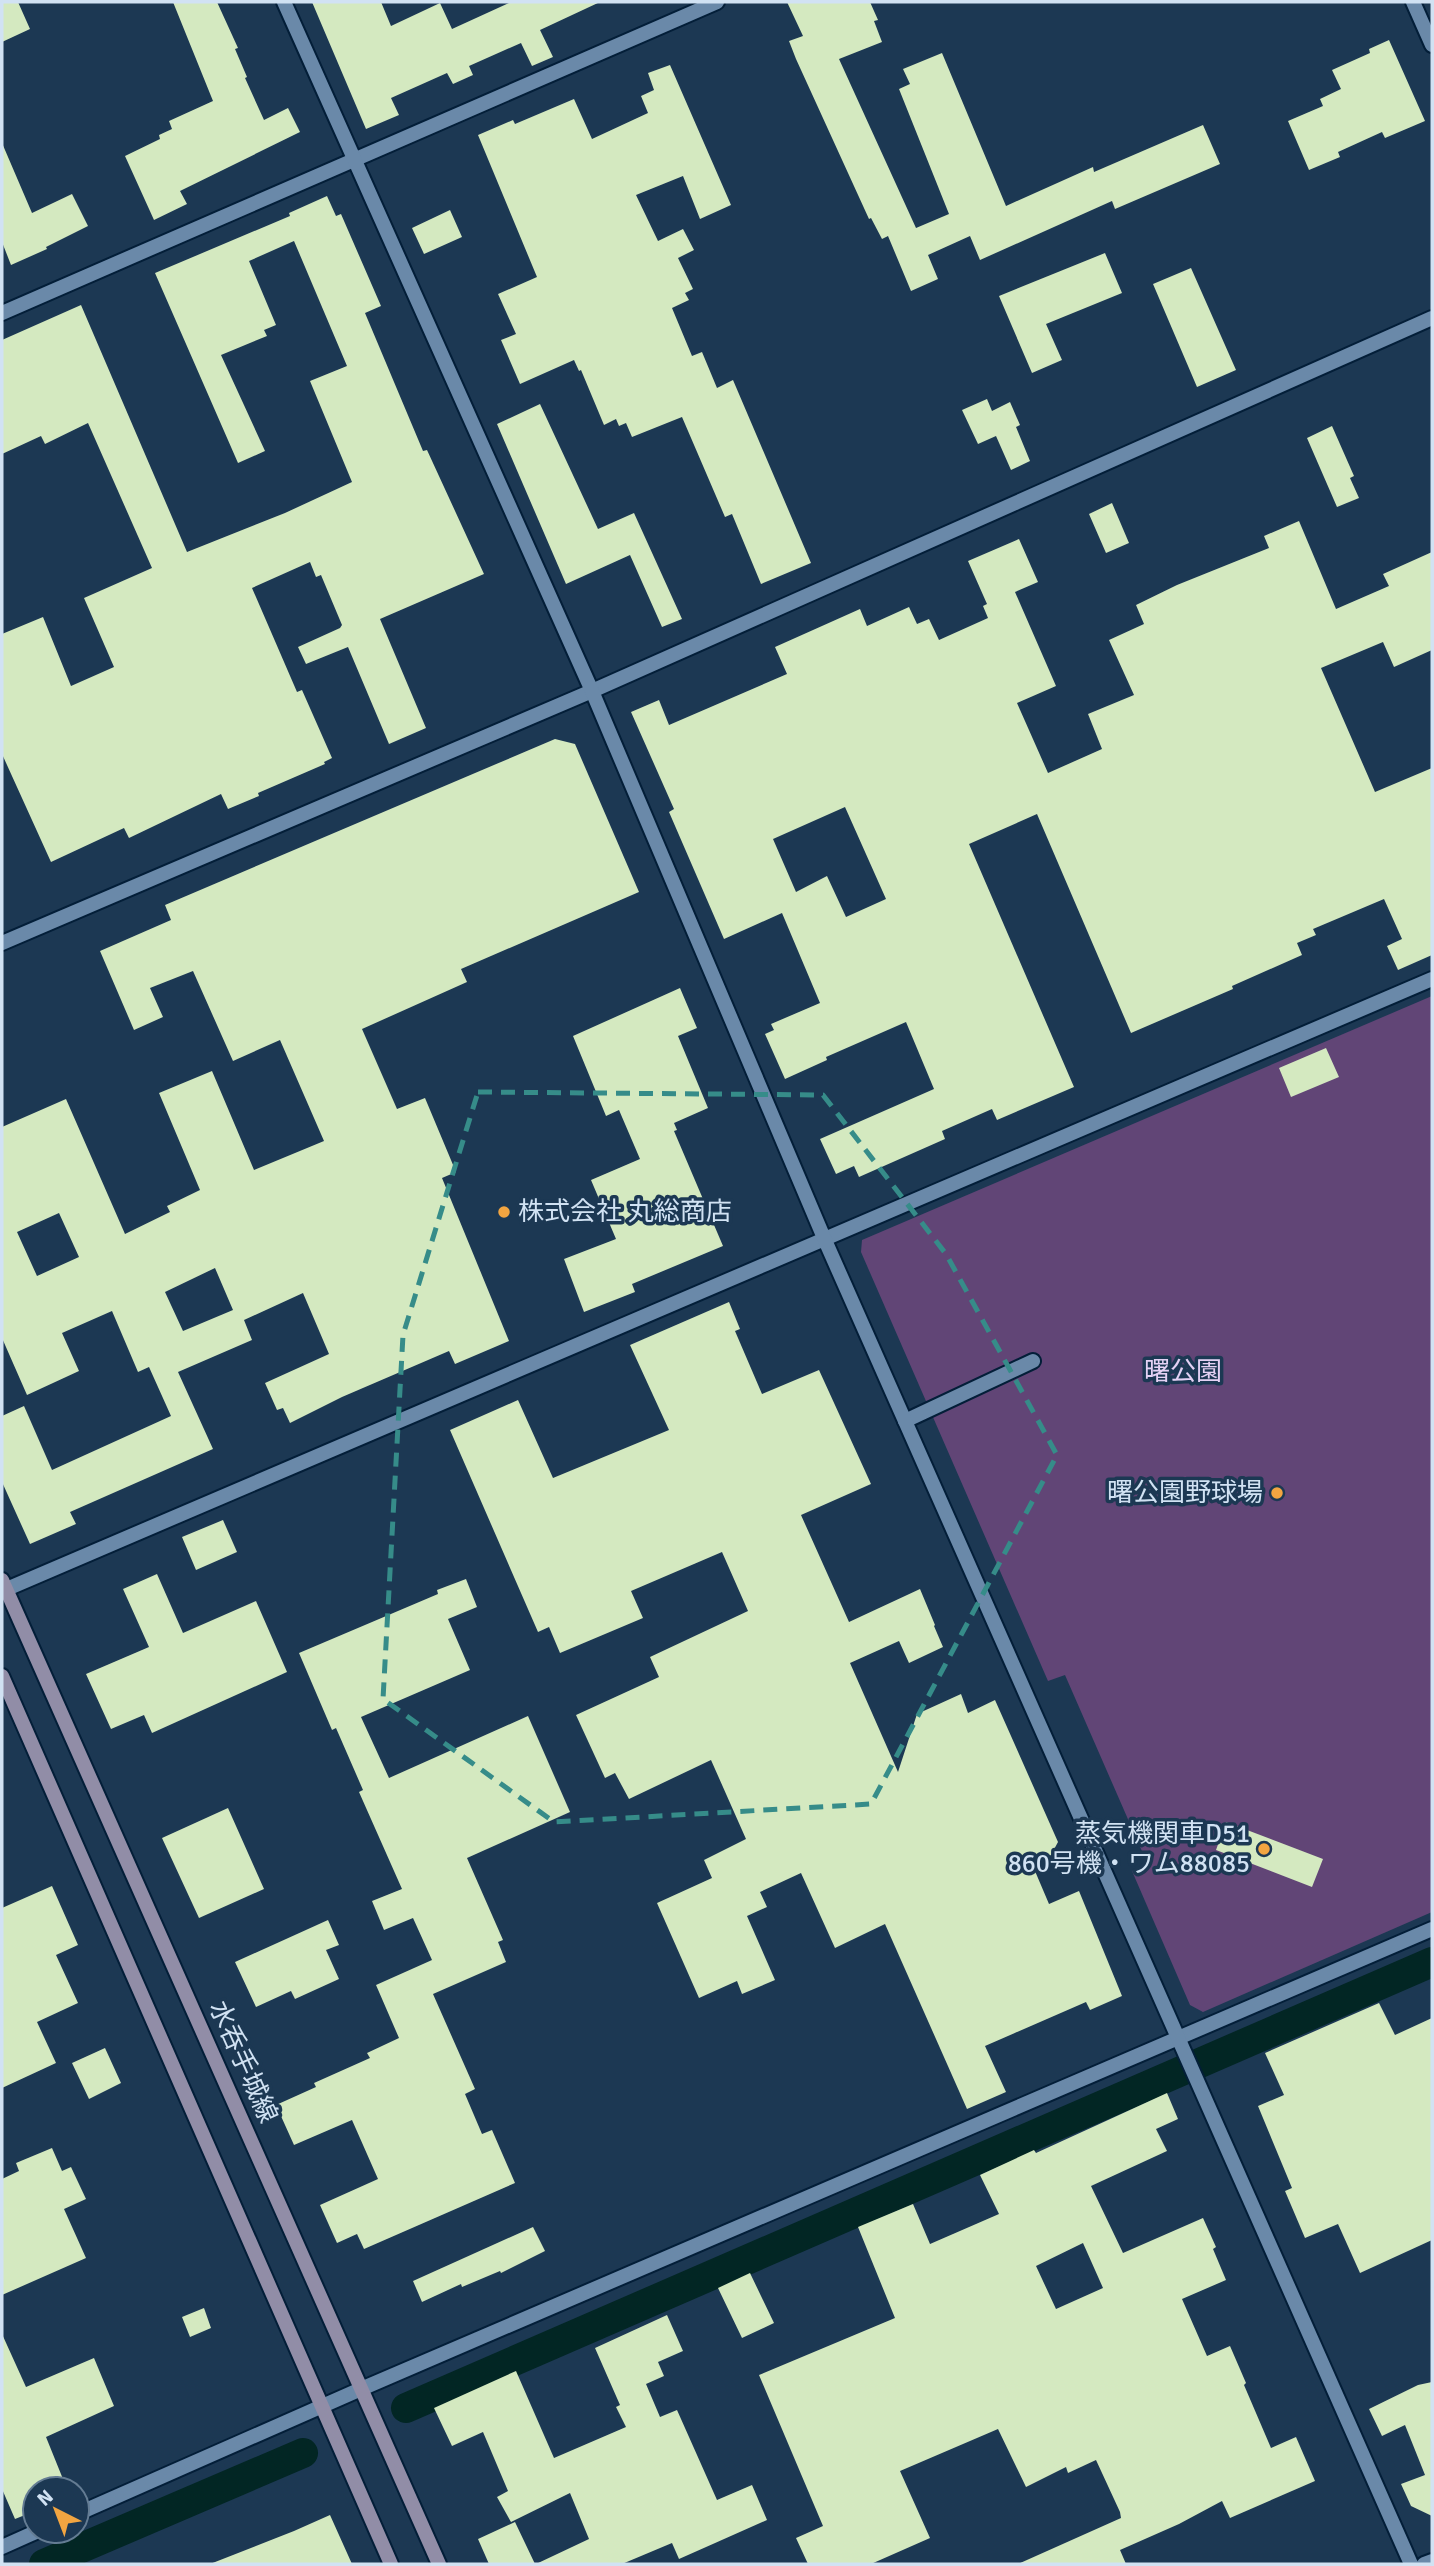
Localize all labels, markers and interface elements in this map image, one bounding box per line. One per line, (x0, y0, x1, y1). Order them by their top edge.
place label: 株式会社 丸総商店 (518, 1196, 732, 1228)
marker: 株式会社 丸総商店 (496, 1204, 512, 1220)
park label: 曙公園 (1144, 1356, 1222, 1388)
place label: 曙公園野球場 (1107, 1477, 1263, 1509)
marker: 曙公園野球場 (1269, 1485, 1285, 1501)
place label: 蒸気機関車D51 860号機・ワム88085 (1008, 1818, 1250, 1880)
marker: 蒸気機関車D51 860号機・ワム88085 (1256, 1841, 1272, 1857)
street label: 水呑手城線 (202, 1996, 284, 2128)
north arrow (21, 2475, 91, 2545)
text: N (32, 2485, 58, 2511)

